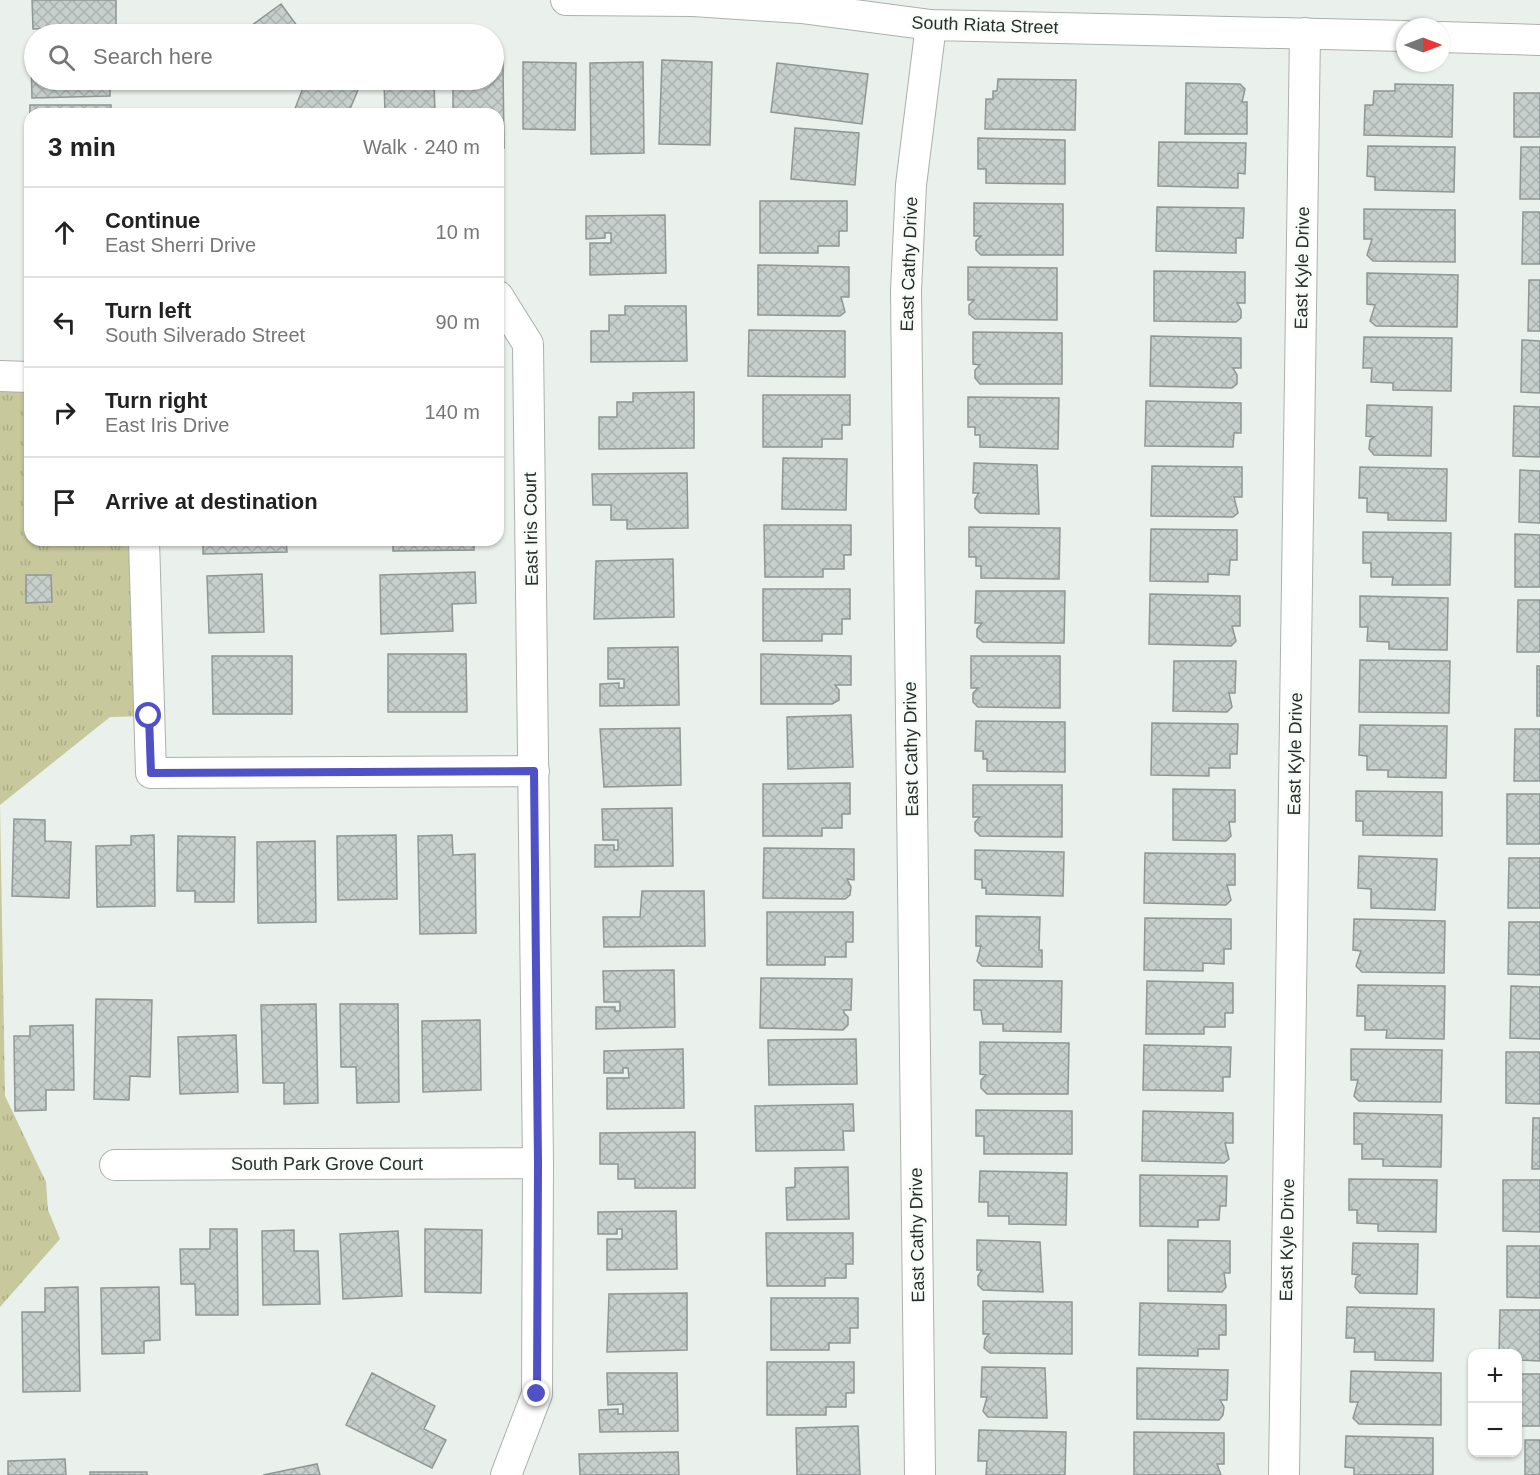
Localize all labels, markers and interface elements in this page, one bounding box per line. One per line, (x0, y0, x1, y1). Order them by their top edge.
street label: South Riata Street (911, 12, 1059, 38)
north arrow (1396, 18, 1450, 72)
search box (24, 24, 504, 90)
icon: search (45, 41, 78, 74)
text: Search here (93, 44, 213, 69)
text: 3 min (48, 132, 116, 162)
text: Walk · 240 m (363, 136, 480, 158)
street label: East Cathy Drive (897, 196, 921, 332)
street label: East Kyle Drive (1291, 206, 1313, 330)
text: Continue (105, 208, 200, 233)
icon: ahead (48, 216, 81, 249)
text: 10 m (436, 221, 480, 243)
text: East Sherri Drive (105, 234, 256, 256)
text: Turn left (105, 298, 191, 323)
icon: left (48, 306, 81, 339)
text: 90 m (436, 311, 480, 333)
text: South Silverado Street (105, 324, 305, 346)
text: Turn right (105, 388, 207, 413)
icon: right (48, 396, 81, 429)
text: 140 m (424, 401, 480, 423)
text: East Iris Drive (105, 414, 229, 436)
street label: East Iris Court (520, 472, 542, 586)
icon: arrive (48, 486, 81, 519)
text: Arrive at destination (105, 489, 318, 514)
street label: East Cathy Drive (900, 681, 922, 817)
street label: East Kyle Drive (1284, 692, 1306, 816)
route start (135, 702, 161, 728)
street label: South Park Grove Court (231, 1154, 423, 1174)
street label: East Cathy Drive (906, 1167, 928, 1303)
street label: East Kyle Drive (1276, 1178, 1298, 1302)
map controls (1468, 1349, 1522, 1457)
button: + (1468, 1349, 1522, 1403)
route end (523, 1380, 549, 1406)
button: − (1468, 1403, 1522, 1457)

